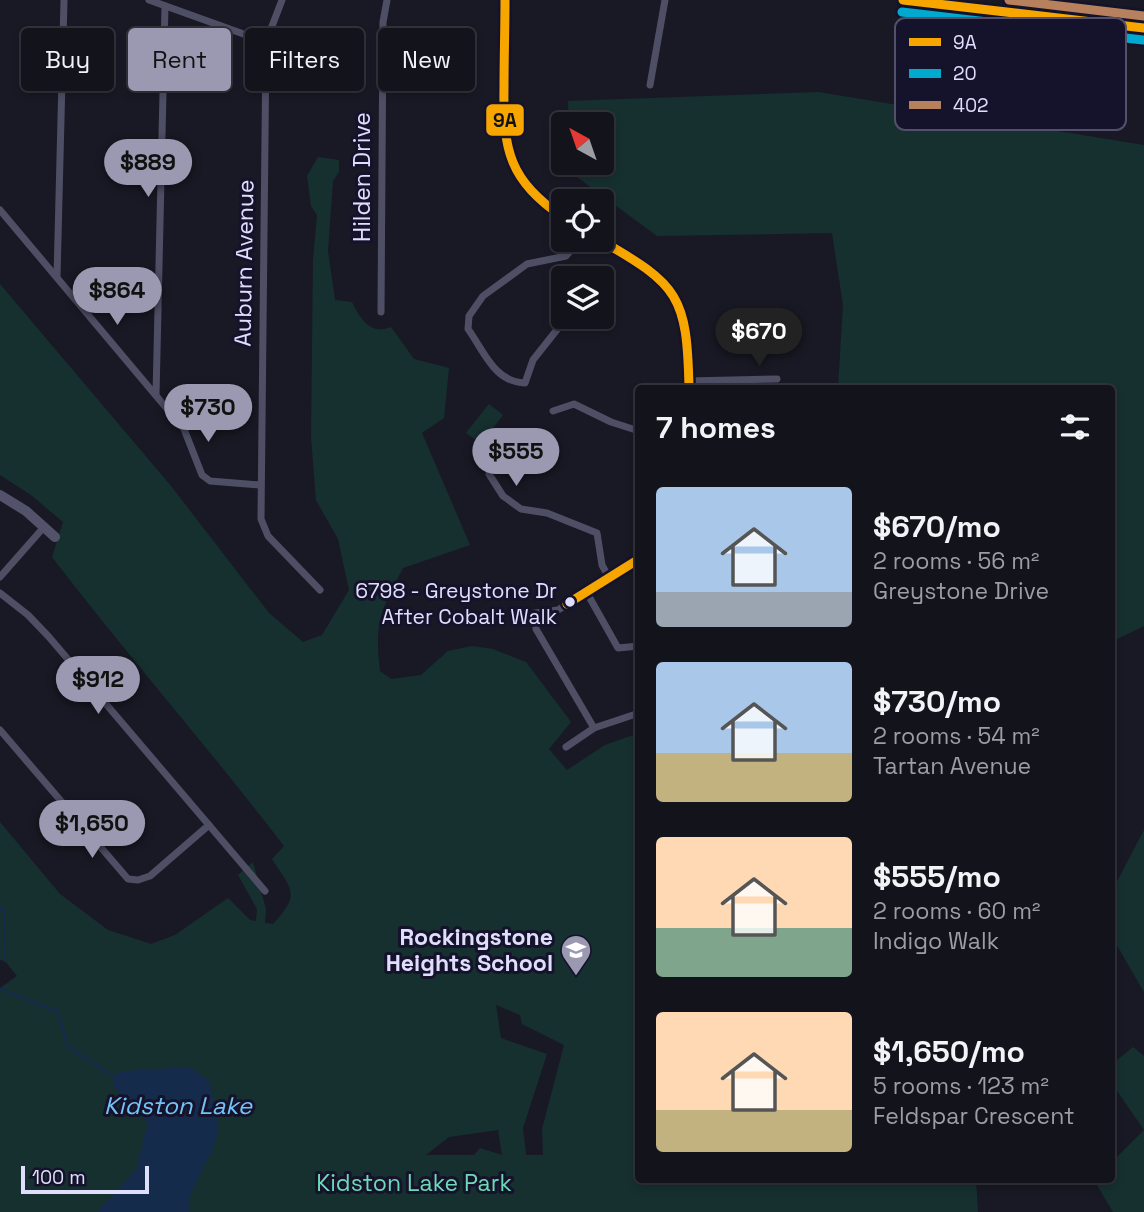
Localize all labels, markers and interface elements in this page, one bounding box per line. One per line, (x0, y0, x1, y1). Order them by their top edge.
legend (895, 18, 1126, 130)
chip: Buy (21, 28, 114, 91)
chip: Rent (128, 28, 231, 91)
chip: Filters (245, 28, 364, 91)
chip: New (378, 28, 475, 91)
text: 9A (953, 30, 977, 55)
text: 20 (953, 61, 977, 86)
text: 402 (953, 93, 989, 118)
line badge: 9A (485, 103, 525, 137)
text: 9A (493, 108, 517, 133)
street label: Hilden Drive (347, 112, 377, 242)
north arrow (551, 112, 614, 175)
map controls (551, 112, 614, 329)
pin: $889 (107, 140, 189, 199)
text: $889 (120, 147, 176, 177)
street label: Auburn Avenue (228, 179, 260, 347)
button: locate (551, 189, 614, 252)
button: layers (551, 266, 614, 329)
pin: $864 (76, 268, 158, 327)
text: $864 (89, 275, 145, 305)
pin: $670 (718, 308, 800, 368)
text: $670 (731, 316, 787, 346)
pin: $730 (167, 384, 249, 444)
text: $730 (180, 392, 236, 422)
text: 7 homes (656, 408, 776, 447)
icon: filters (1056, 408, 1094, 446)
pin: $555 (475, 428, 557, 488)
text: $555 (488, 436, 544, 466)
text: $670/mo (873, 507, 1001, 546)
icon: home (712, 515, 796, 599)
text: 2 rooms · 56 m² (873, 546, 1039, 576)
text: Greystone Drive (873, 576, 1049, 606)
place label: 6798 - Greystone Dr After Cobalt Walk (355, 577, 557, 630)
marker: 6798 - Greystone Dr After Cobalt Walk (563, 595, 577, 609)
pin: $912 (57, 656, 139, 716)
text: $912 (72, 664, 124, 694)
text: $730/mo (873, 682, 1001, 721)
icon: home (712, 690, 796, 774)
text: 2 rooms · 54 m² (873, 721, 1040, 751)
text: Tartan Avenue (873, 751, 1031, 781)
pin: $1,650 (35, 800, 149, 860)
text: $1,650 (55, 808, 129, 838)
text: $555/mo (873, 857, 1001, 896)
icon: home (712, 865, 796, 949)
text: 2 rooms · 60 m² (873, 896, 1040, 926)
place label: Rockingstone Heights School (386, 922, 553, 978)
text: Indigo Walk (873, 926, 999, 956)
school or university icon: Rockingstone Heights School (559, 933, 593, 977)
text: $1,650/mo (873, 1032, 1025, 1071)
icon: home (712, 1040, 796, 1124)
text: 5 rooms · 123 m² (873, 1071, 1049, 1101)
water label: Kidston Lake (104, 1090, 253, 1121)
text: Feldspar Crescent (873, 1101, 1075, 1131)
scale bar (21, 1163, 149, 1195)
text: 100 m (32, 1165, 86, 1190)
park label: Kidston Lake Park (316, 1168, 512, 1198)

